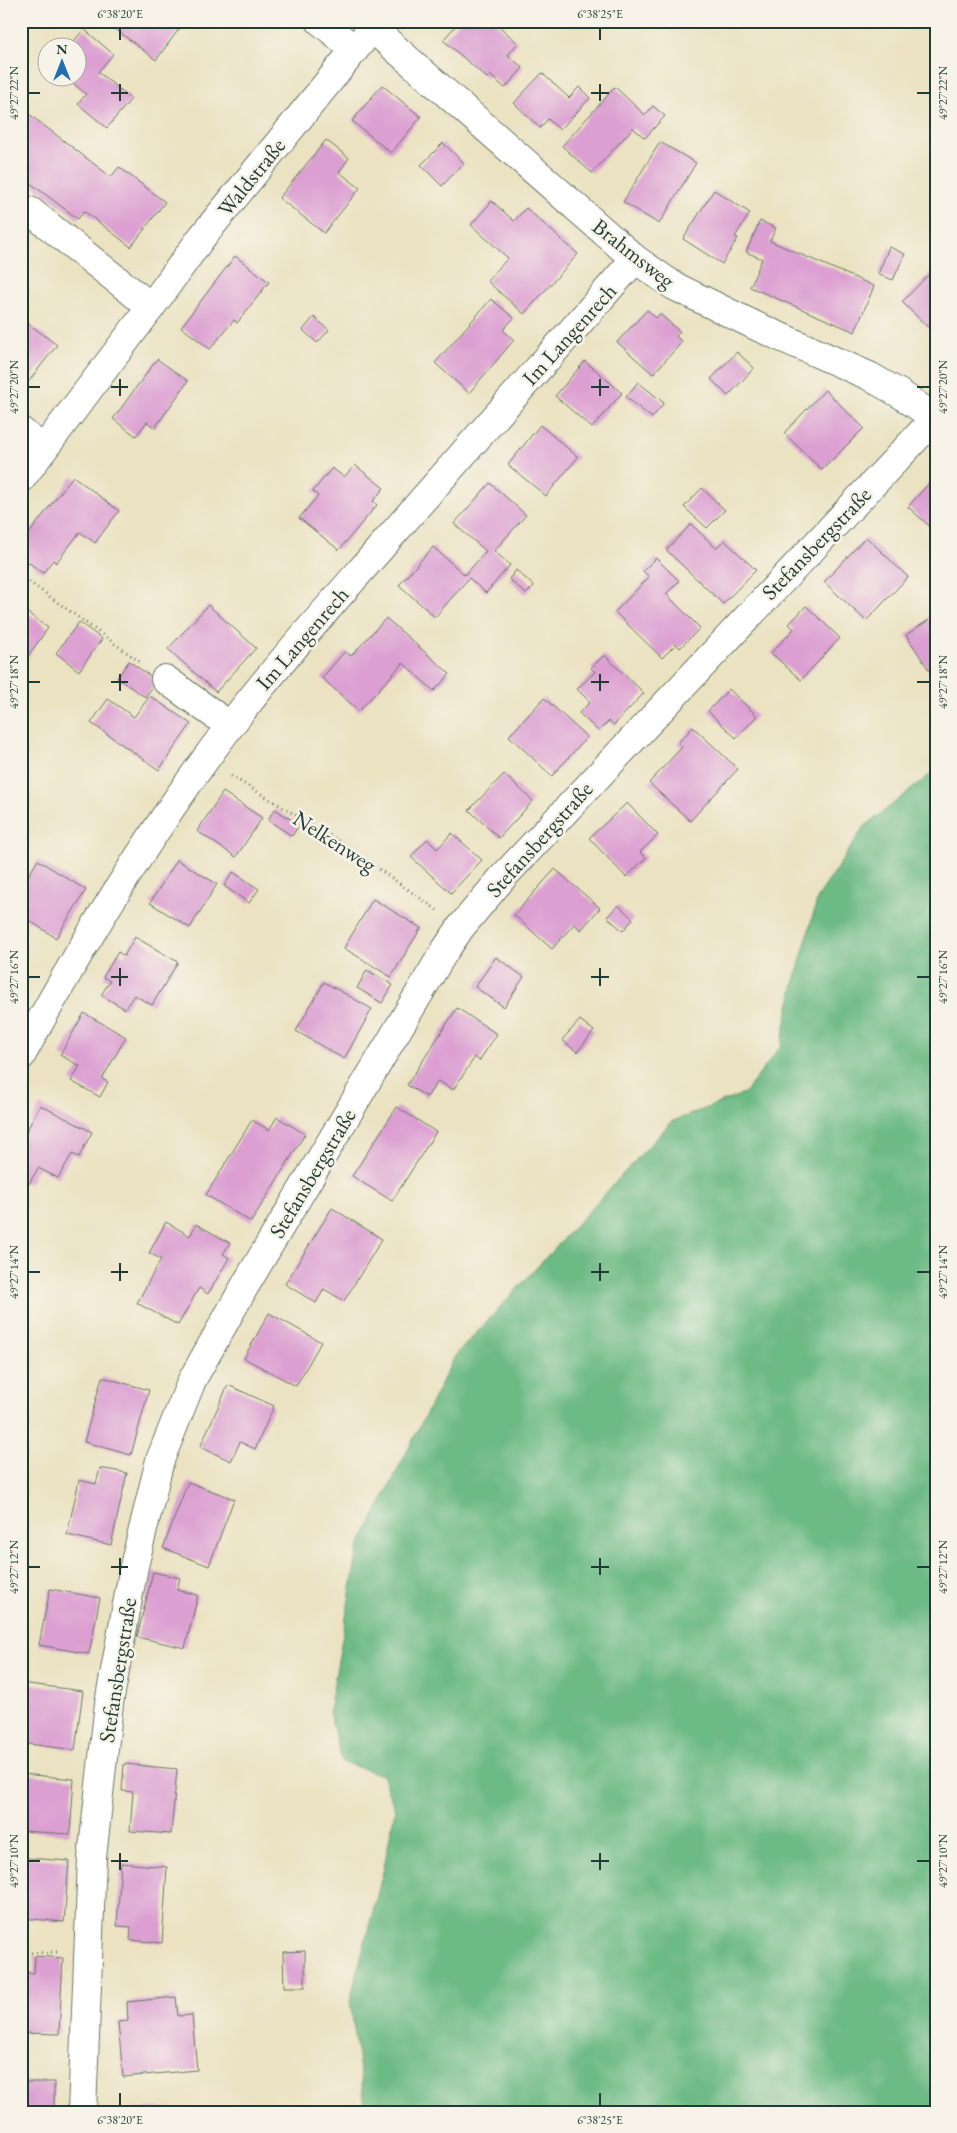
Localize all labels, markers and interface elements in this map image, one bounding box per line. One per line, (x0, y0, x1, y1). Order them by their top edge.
text: 6°38'20"E (97, 6, 143, 22)
text: 6°38'25"E (577, 6, 623, 22)
north arrow (38, 38, 88, 88)
text: N (56, 40, 68, 58)
text: 49°27'22"N (6, 66, 22, 120)
text: 49°27'22"N (935, 66, 951, 120)
street label: Waldstraße (211, 132, 292, 223)
street label: Brahmsweg (586, 212, 681, 295)
street label: Im Langenrech (516, 277, 623, 392)
text: 49°27'20"N (6, 360, 22, 414)
text: 49°27'20"N (935, 360, 951, 414)
street label: Stefansbergstraße (755, 480, 878, 606)
street label: Im Langenrech (249, 581, 355, 696)
text: 49°27'18"N (6, 655, 22, 709)
text: 49°27'18"N (935, 655, 951, 709)
street label: Stefansbergstraße (480, 775, 599, 903)
street label: Nelkenweg (287, 804, 382, 879)
text: 49°27'16"N (6, 950, 22, 1004)
text: 49°27'16"N (935, 950, 951, 1004)
street label: Stefansbergstraße (262, 1103, 363, 1243)
text: 49°27'14"N (6, 1245, 22, 1299)
text: 49°27'14"N (935, 1245, 951, 1299)
text: 49°27'12"N (6, 1540, 22, 1594)
text: 49°27'12"N (935, 1540, 951, 1594)
street label: Stefansbergstraße (92, 1595, 143, 1745)
text: 49°27'10"N (6, 1834, 22, 1888)
text: 49°27'10"N (935, 1834, 951, 1888)
text: 6°38'20"E (97, 2112, 143, 2128)
text: 6°38'25"E (577, 2112, 623, 2128)

